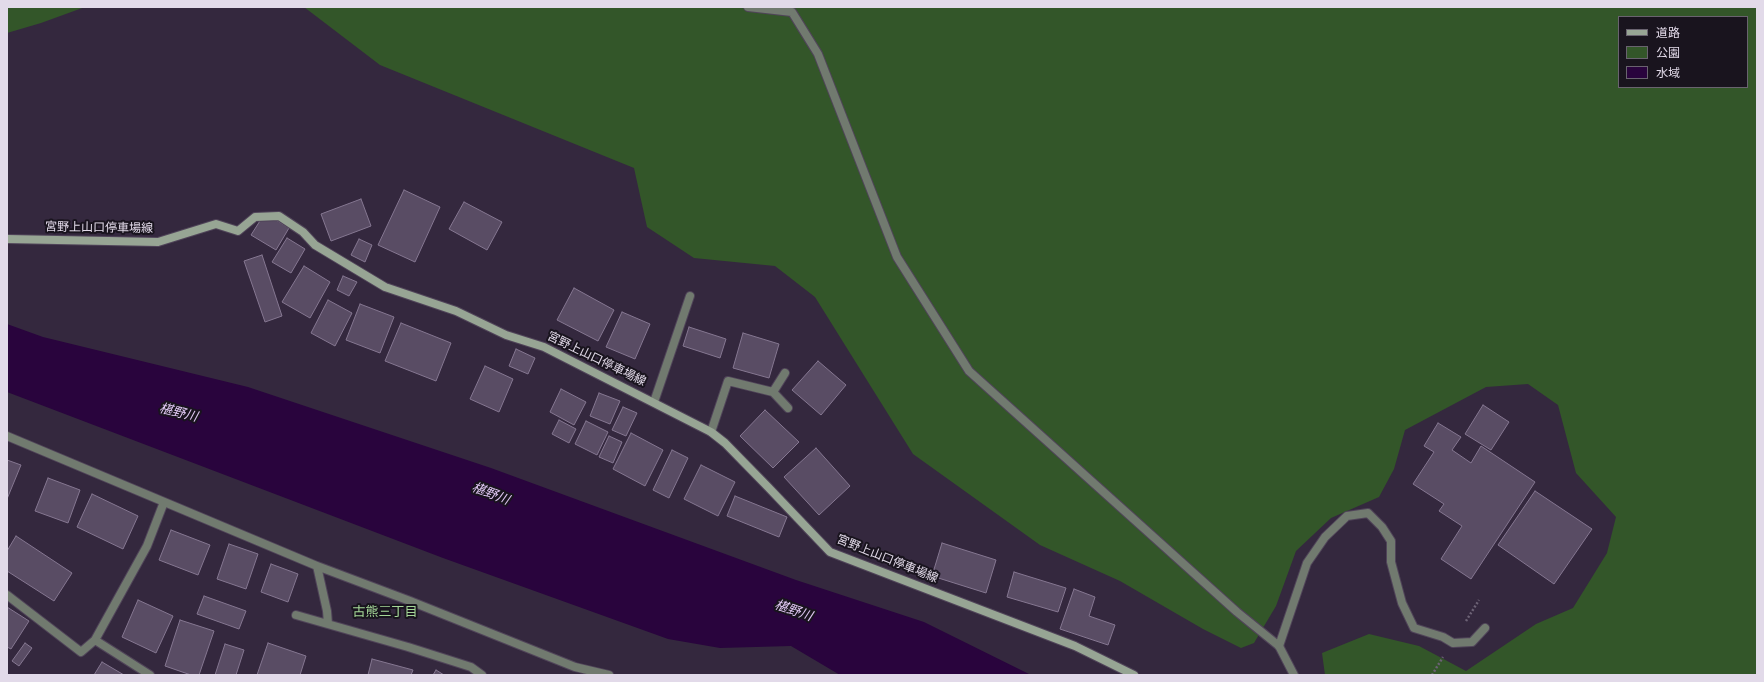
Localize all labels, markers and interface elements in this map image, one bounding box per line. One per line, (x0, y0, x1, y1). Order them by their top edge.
legend (1618, 16, 1748, 88)
text: 道路 (1656, 26, 1680, 42)
text: 公園 (1656, 46, 1680, 62)
text: 水域 (1656, 66, 1680, 82)
street label: 宮野上山口停車場線 (45, 221, 153, 237)
street label: 宮野上山口停車場線 (544, 330, 648, 390)
water label: 椹野川 (157, 402, 199, 426)
water label: 椹野川 (469, 481, 511, 509)
street label: 宮野上山口停車場線 (834, 533, 940, 587)
water label: 椹野川 (772, 598, 814, 626)
district label: 古熊三丁目 (353, 605, 417, 621)

